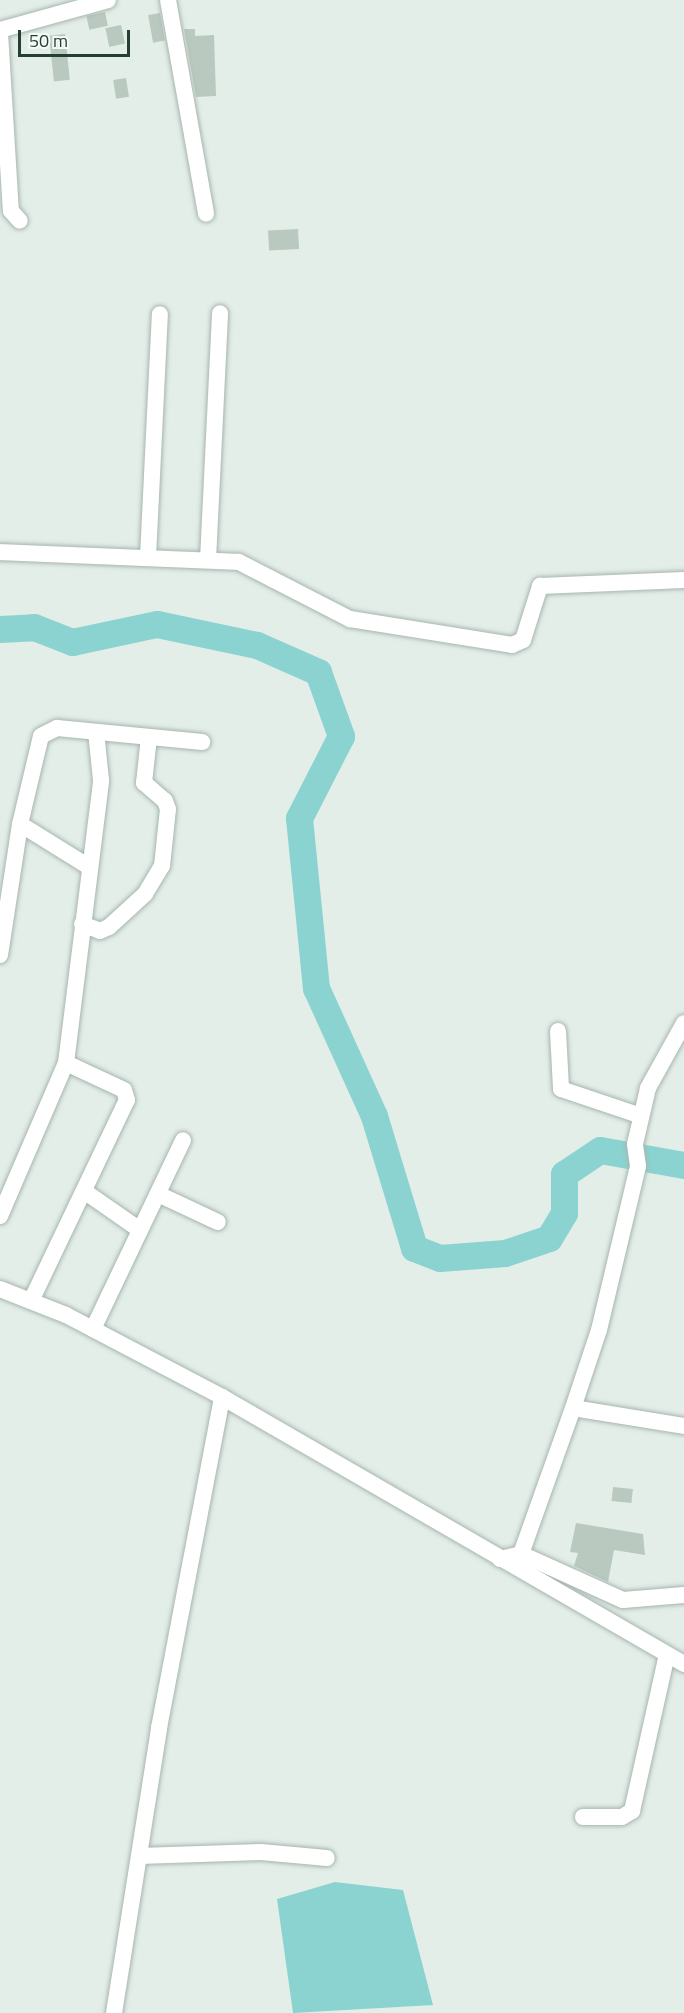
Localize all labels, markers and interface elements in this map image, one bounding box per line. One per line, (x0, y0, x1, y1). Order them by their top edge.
scale bar (21, 18, 134, 56)
text: 50 m (29, 27, 68, 54)

